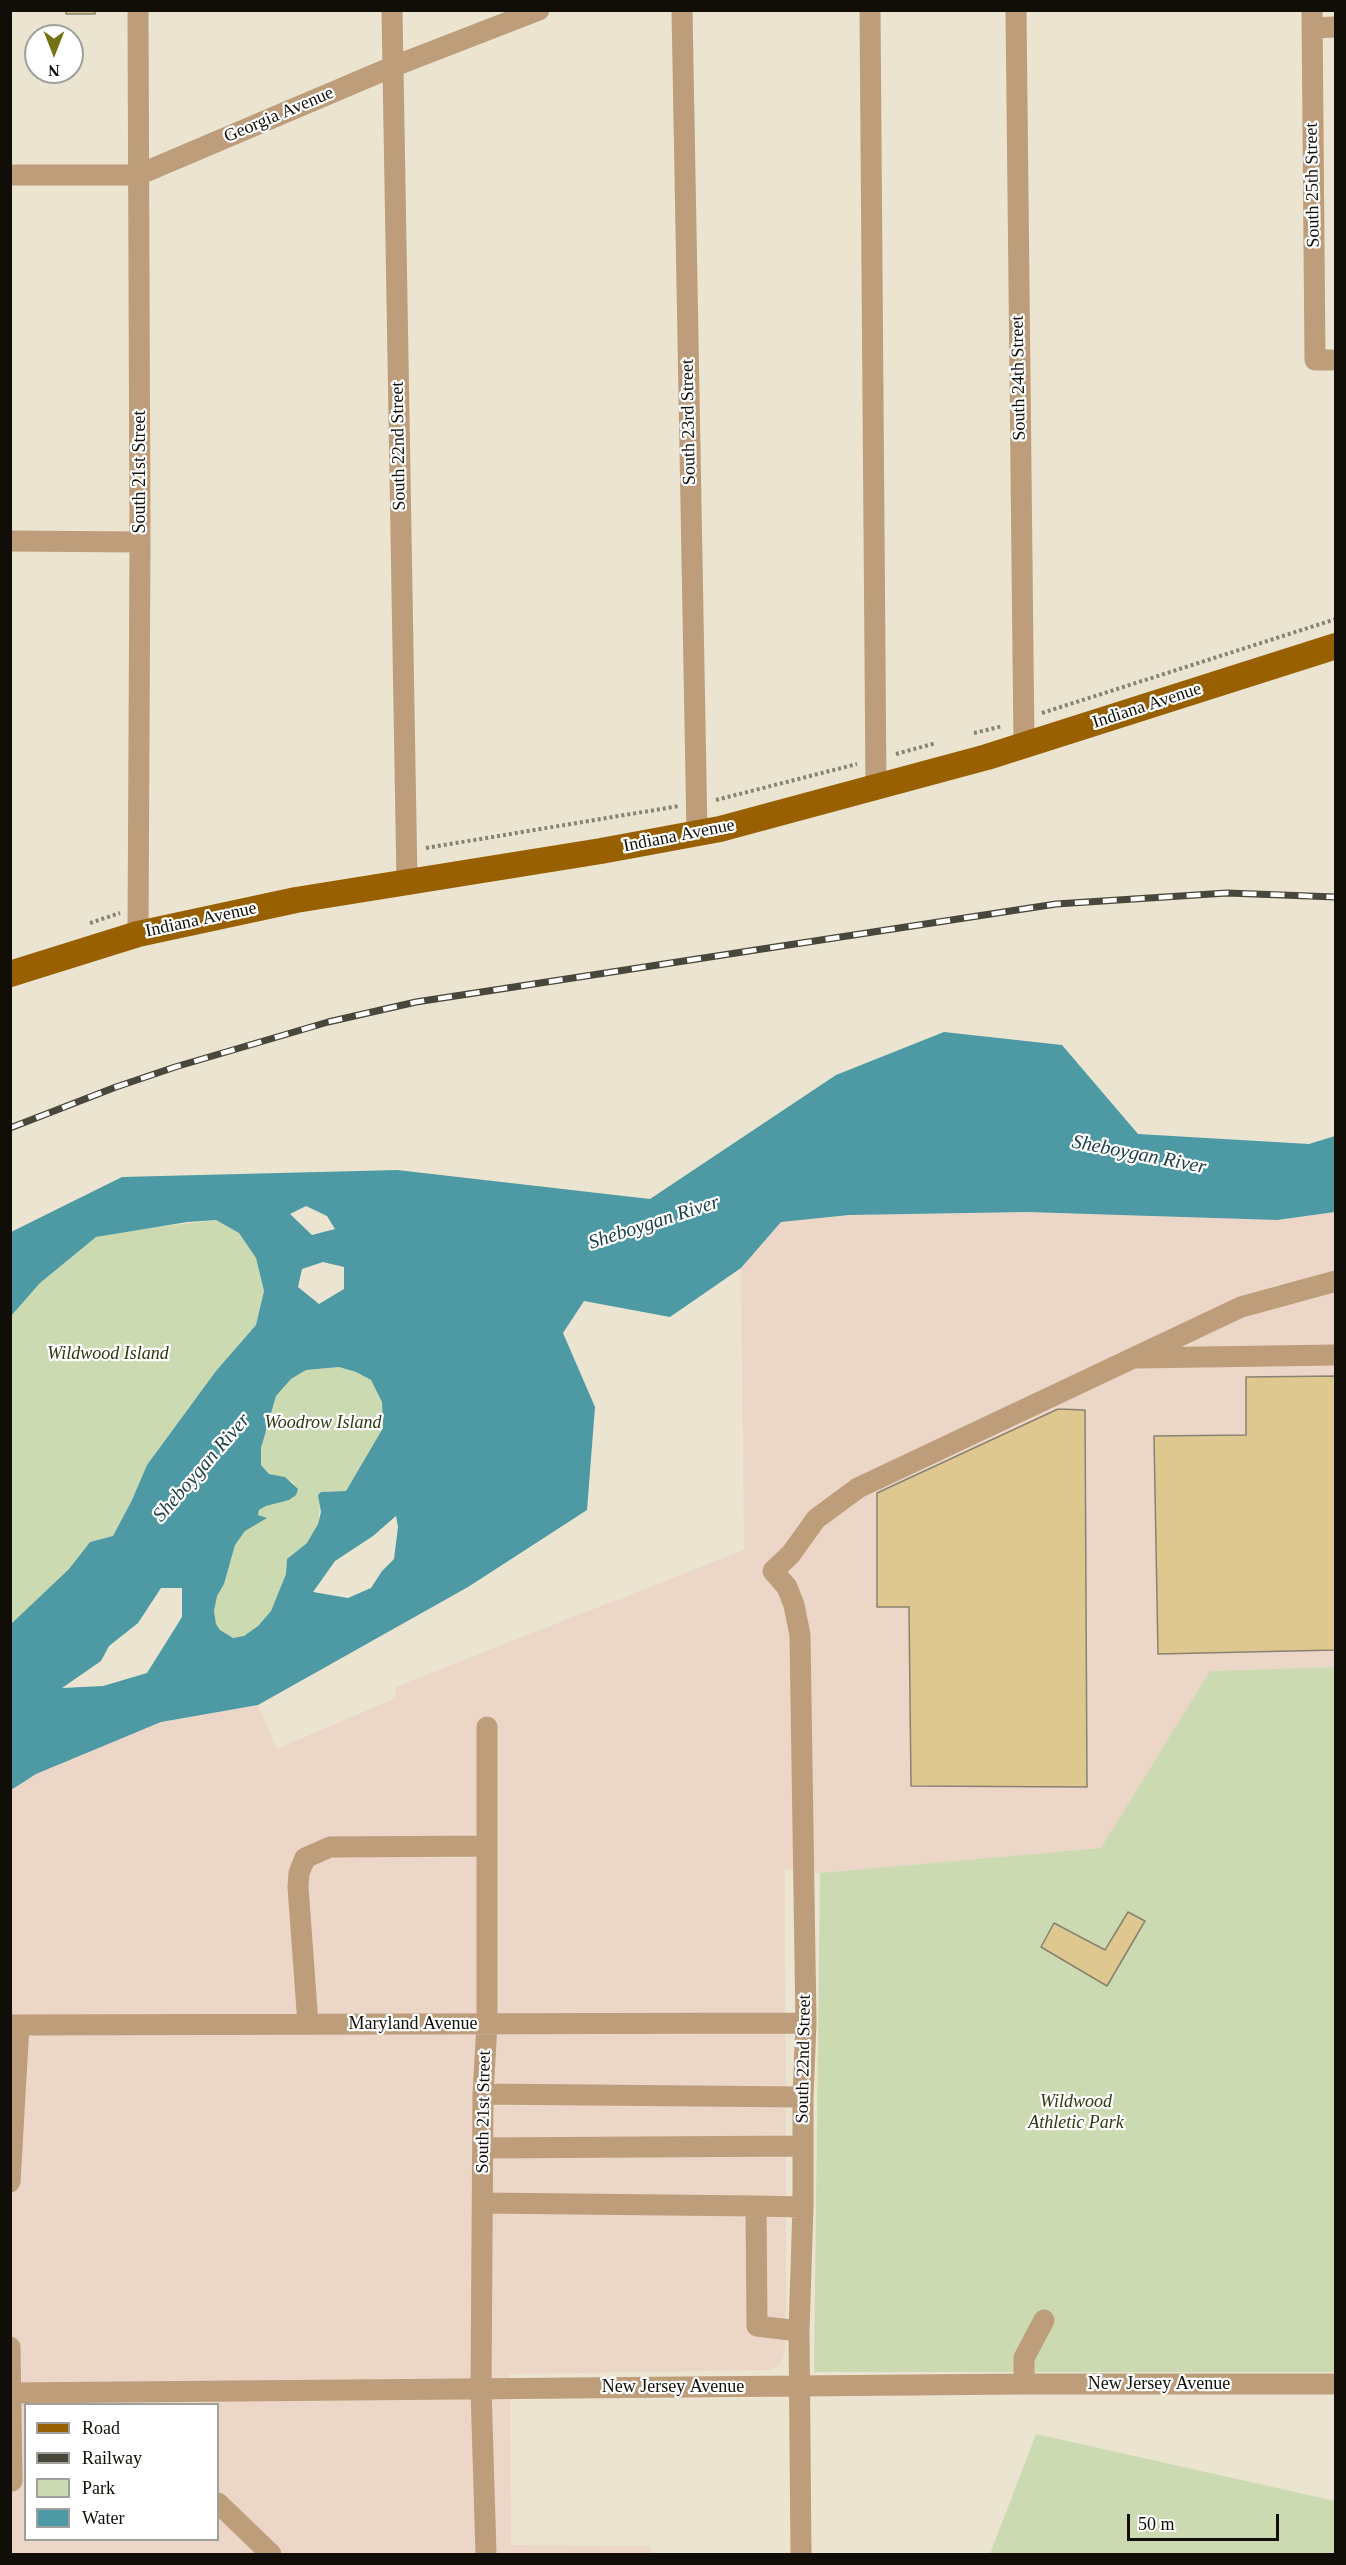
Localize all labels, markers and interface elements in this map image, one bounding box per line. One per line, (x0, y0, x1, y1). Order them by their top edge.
north arrow (24, 24, 84, 84)
text: N (48, 62, 60, 79)
street label: Georgia Avenue (221, 82, 337, 148)
street label: South 25th Street (1301, 122, 1325, 248)
street label: South 24th Street (1007, 315, 1031, 441)
street label: South 23rd Street (677, 359, 701, 485)
street label: South 22nd Street (387, 381, 411, 511)
street label: South 21st Street (129, 410, 151, 534)
street label: Indiana Avenue (1090, 678, 1204, 734)
street label: Indiana Avenue (621, 815, 737, 857)
street label: Indiana Avenue (143, 898, 259, 942)
water label: Sheboygan River (1070, 1130, 1208, 1180)
water label: Sheboygan River (586, 1191, 722, 1255)
park label: Wildwood Island (47, 1343, 169, 1365)
water label: Sheboygan River (148, 1409, 256, 1527)
park label: Woodrow Island (264, 1412, 382, 1434)
street label: South 22nd Street (792, 1994, 816, 2124)
street label: Maryland Avenue (348, 2013, 478, 2035)
street label: South 21st Street (472, 2050, 496, 2174)
park label: Wildwood Athletic Park (1028, 2091, 1124, 2134)
street label: New Jersey Avenue (1088, 2373, 1230, 2395)
street label: New Jersey Avenue (602, 2376, 744, 2398)
legend (24, 2403, 219, 2541)
text: Road (82, 2418, 120, 2438)
text: Railway (82, 2448, 142, 2468)
text: Park (82, 2478, 115, 2498)
scale bar (1130, 2502, 1282, 2540)
text: Water (82, 2508, 125, 2528)
text: 50 m (1138, 2514, 1175, 2534)

